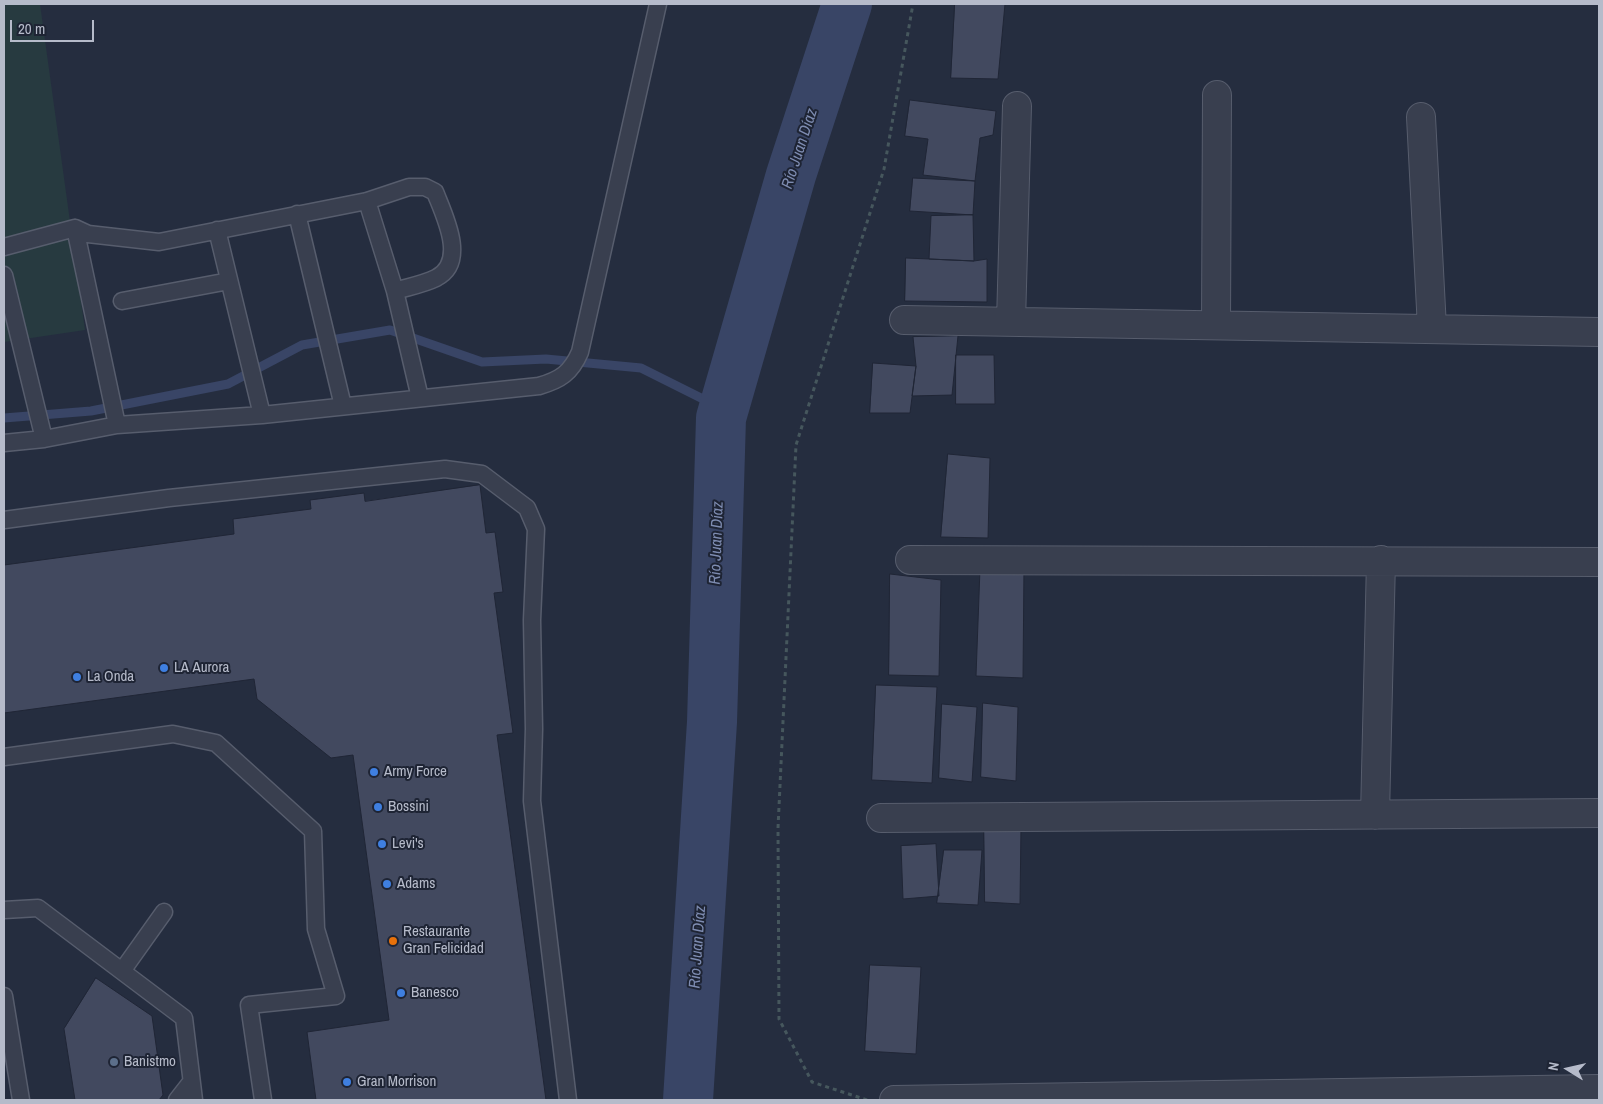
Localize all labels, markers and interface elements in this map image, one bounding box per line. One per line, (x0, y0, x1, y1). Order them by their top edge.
scale bar (12, 10, 96, 42)
text: 20 m (18, 18, 45, 39)
water label: Río Juan Díaz (778, 106, 822, 192)
water label: Río Juan Díaz (706, 501, 728, 585)
place label: LA Aurora (174, 659, 229, 677)
marker: LA Aurora (158, 662, 170, 674)
place label: La Onda (87, 668, 134, 686)
marker: La Onda (71, 671, 83, 683)
place label: Army Force (384, 763, 447, 781)
marker: Army Force (368, 766, 380, 778)
place label: Bossini (388, 798, 429, 816)
marker: Bossini (372, 801, 384, 813)
place label: Levi's (392, 835, 424, 853)
marker: Levi's (376, 838, 388, 850)
place label: Adams (397, 875, 435, 893)
marker: Adams (381, 878, 393, 890)
water label: Río Juan Díaz (686, 905, 710, 989)
place label: Restaurante Gran Felicidad (403, 923, 484, 958)
marker: Restaurante Gran Felicidad (387, 935, 399, 947)
place label: Banesco (411, 984, 459, 1002)
marker: Banesco (395, 987, 407, 999)
north arrow (1543, 1044, 1593, 1094)
place label: Banistmo (124, 1053, 176, 1071)
marker: Banistmo (108, 1056, 120, 1068)
text: N (1544, 1061, 1563, 1072)
place label: Gran Morrison (357, 1073, 436, 1091)
marker: Gran Morrison (341, 1076, 353, 1088)

